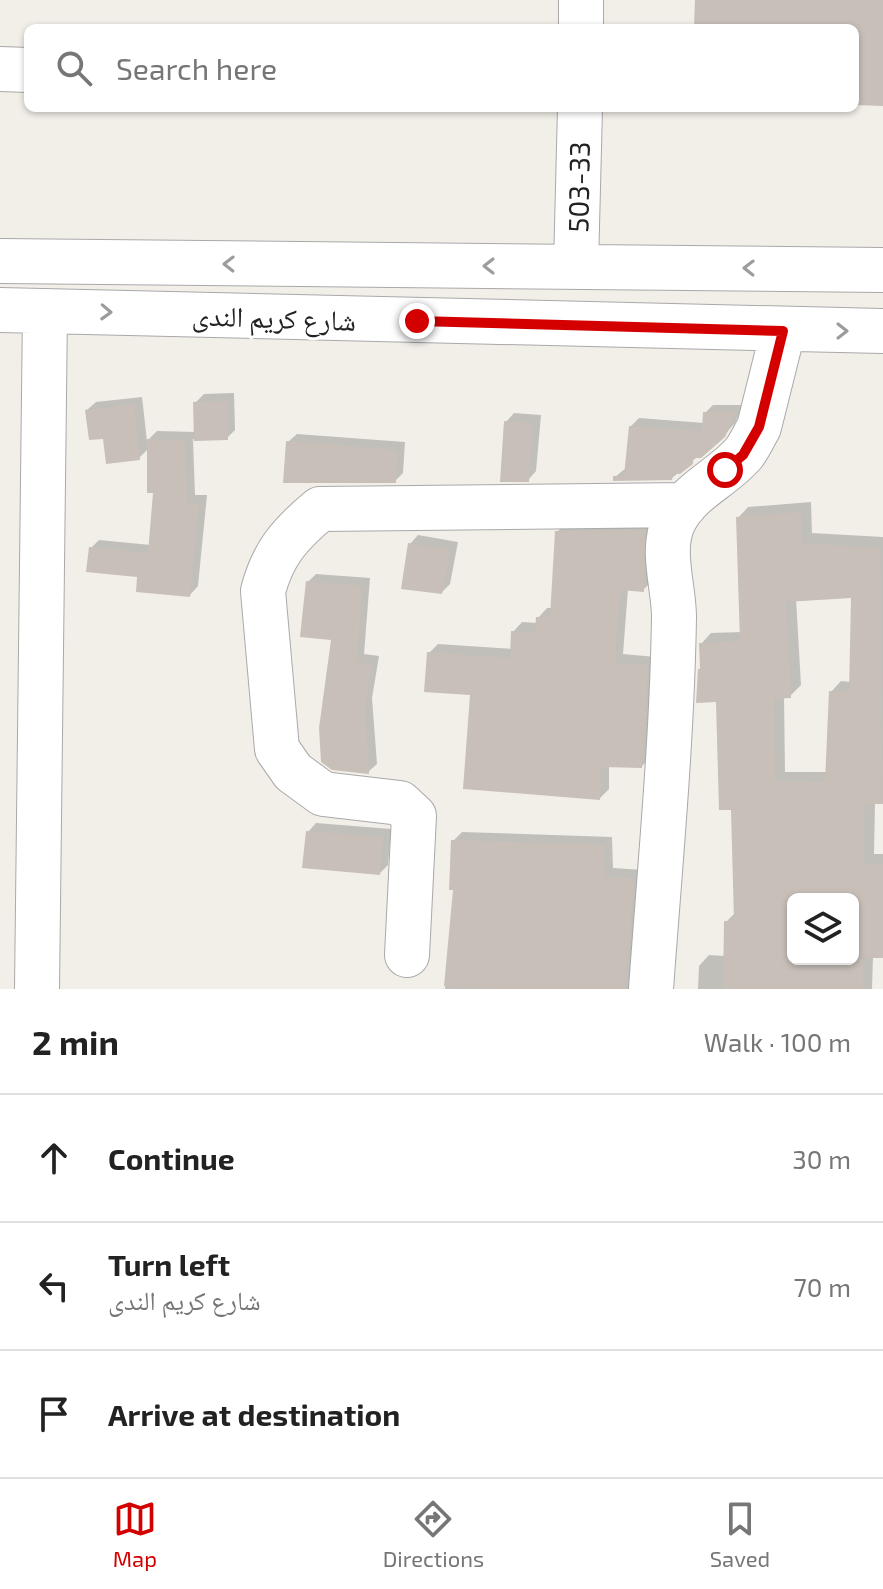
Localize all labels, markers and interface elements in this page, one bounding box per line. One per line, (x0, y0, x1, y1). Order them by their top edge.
search box (24, 24, 859, 112)
icon: search (52, 46, 96, 90)
text: Search here (116, 50, 277, 86)
street label: 503-33 (560, 141, 596, 233)
one-way arrow (222, 256, 235, 273)
one-way arrow (482, 257, 495, 275)
one-way arrow (742, 260, 755, 277)
street label: شارع كريم الندى (191, 297, 357, 340)
route end (399, 303, 435, 339)
one-way arrow (100, 304, 113, 321)
one-way arrow (836, 322, 849, 340)
route start (707, 452, 743, 488)
map controls (787, 893, 859, 965)
button: layers (787, 893, 859, 965)
text: 2 min (32, 1021, 119, 1062)
text: Walk · 100 m (704, 1026, 851, 1057)
icon: ahead (32, 1136, 76, 1180)
text: Continue (108, 1140, 235, 1176)
text: 30 m (792, 1143, 851, 1174)
text: Turn left (108, 1246, 230, 1282)
icon: left (32, 1264, 76, 1308)
text: 70 m (793, 1271, 851, 1302)
text: شارع كريم الندى (108, 1284, 261, 1315)
icon: arrive (32, 1392, 76, 1436)
text: Arrive at destination (108, 1396, 400, 1432)
tab: Map (113, 1497, 157, 1571)
tab: Directions (383, 1497, 484, 1571)
tab: Saved (710, 1497, 770, 1571)

